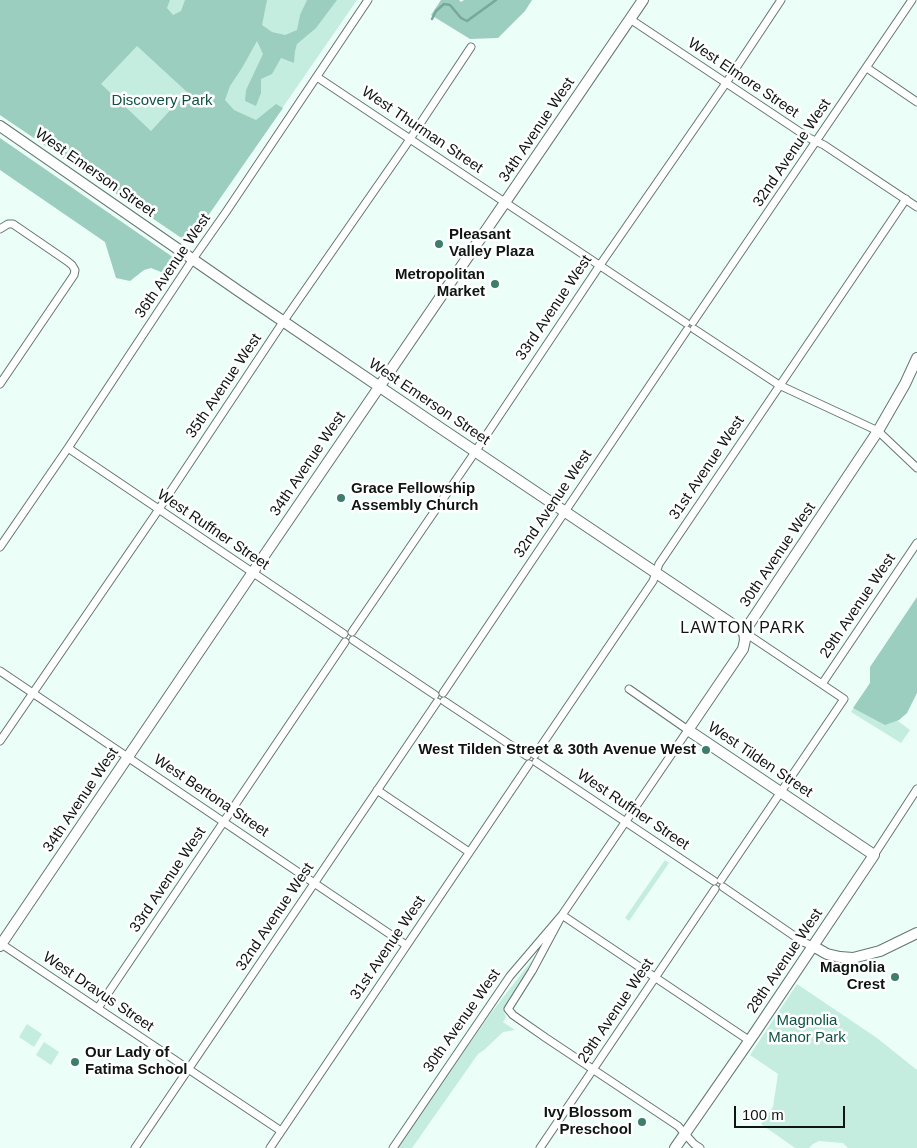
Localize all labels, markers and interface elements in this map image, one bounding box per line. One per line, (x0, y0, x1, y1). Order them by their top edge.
street label: West Elmore Street (684, 34, 802, 122)
street label: 34th Avenue West (495, 74, 579, 186)
street label: West Thurman Street (358, 83, 486, 177)
park label: Discovery Park (112, 92, 212, 110)
street label: 32nd Avenue West (749, 96, 835, 210)
street label: West Emerson Street (32, 125, 158, 221)
street label: 36th Avenue West (131, 210, 215, 322)
place label: Pleasant Valley Plaza (449, 226, 534, 261)
marker: Pleasant Valley Plaza (433, 238, 445, 250)
street label: 33rd Avenue West (512, 252, 596, 364)
place label: Metropolitan Market (395, 266, 485, 301)
marker: Metropolitan Market (489, 278, 501, 290)
street label: 35th Avenue West (182, 330, 266, 442)
street label: West Emerson Street (365, 355, 493, 449)
street label: 34th Avenue West (266, 408, 350, 520)
street label: 31st Avenue West (666, 413, 748, 523)
street label: 32nd Avenue West (510, 447, 596, 561)
place label: Grace Fellowship Assembly Church (351, 480, 479, 515)
street label: West Ruffner Street (154, 486, 272, 574)
marker: Grace Fellowship Assembly Church (335, 492, 347, 504)
street label: 30th Avenue West (736, 499, 820, 611)
street label: 29th Avenue West (816, 550, 900, 662)
district label: LAWTON PARK (679, 619, 807, 639)
street label: West Tilden Street (704, 718, 816, 802)
place label: West Tilden Street & 30th Avenue West (418, 741, 696, 759)
street label: 34th Avenue West (39, 744, 123, 856)
marker: West Tilden Street & 30th Avenue West (700, 744, 712, 756)
street label: West Bertona Street (150, 751, 272, 841)
street label: West Ruffner Street (574, 766, 692, 854)
street label: 33rd Avenue West (126, 824, 210, 936)
street label: 32nd Avenue West (232, 860, 318, 974)
street label: 31st Avenue West (347, 893, 429, 1003)
street label: 28th Avenue West (743, 905, 827, 1017)
street label: West Dravus Street (39, 948, 157, 1036)
street label: 29th Avenue West (574, 955, 658, 1067)
place label: Magnolia Crest (820, 959, 885, 994)
street label: 30th Avenue West (420, 966, 504, 1076)
marker: Magnolia Crest (889, 971, 901, 983)
park label: Magnolia Manor Park (768, 1012, 846, 1047)
place label: Our Lady of Fatima School (85, 1044, 188, 1079)
marker: Our Lady of Fatima School (69, 1056, 81, 1068)
scale bar (737, 1096, 848, 1128)
place label: Ivy Blossom Preschool (544, 1104, 632, 1139)
text: 100 m (742, 1106, 784, 1123)
marker: Ivy Blossom Preschool (636, 1116, 648, 1128)

